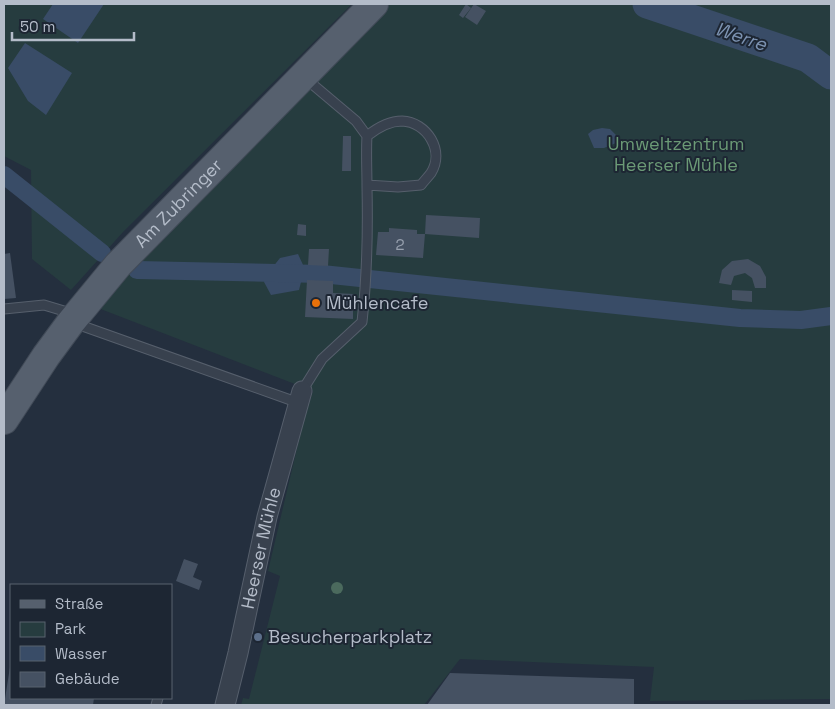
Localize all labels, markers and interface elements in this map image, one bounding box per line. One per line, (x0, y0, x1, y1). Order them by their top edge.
scale bar (12, 10, 135, 42)
water label: Werre (712, 16, 771, 57)
text: 50 m (20, 17, 55, 36)
park label: Umweltzentrum Heerser Mühle (608, 132, 745, 176)
street label: Am Zubringer (129, 153, 227, 252)
house number: 2 (395, 235, 405, 254)
place label: Mühlencafe (326, 291, 428, 314)
marker: Mühlencafe (310, 297, 322, 309)
street label: Heerser Mühle (236, 485, 286, 611)
legend (10, 584, 172, 699)
text: Straße (55, 594, 104, 613)
text: Park (55, 619, 86, 638)
place label: Besucherparkplatz (268, 625, 432, 648)
marker: Besucherparkplatz (252, 631, 264, 643)
text: Wasser (55, 644, 107, 663)
text: Gebäude (55, 669, 120, 688)

